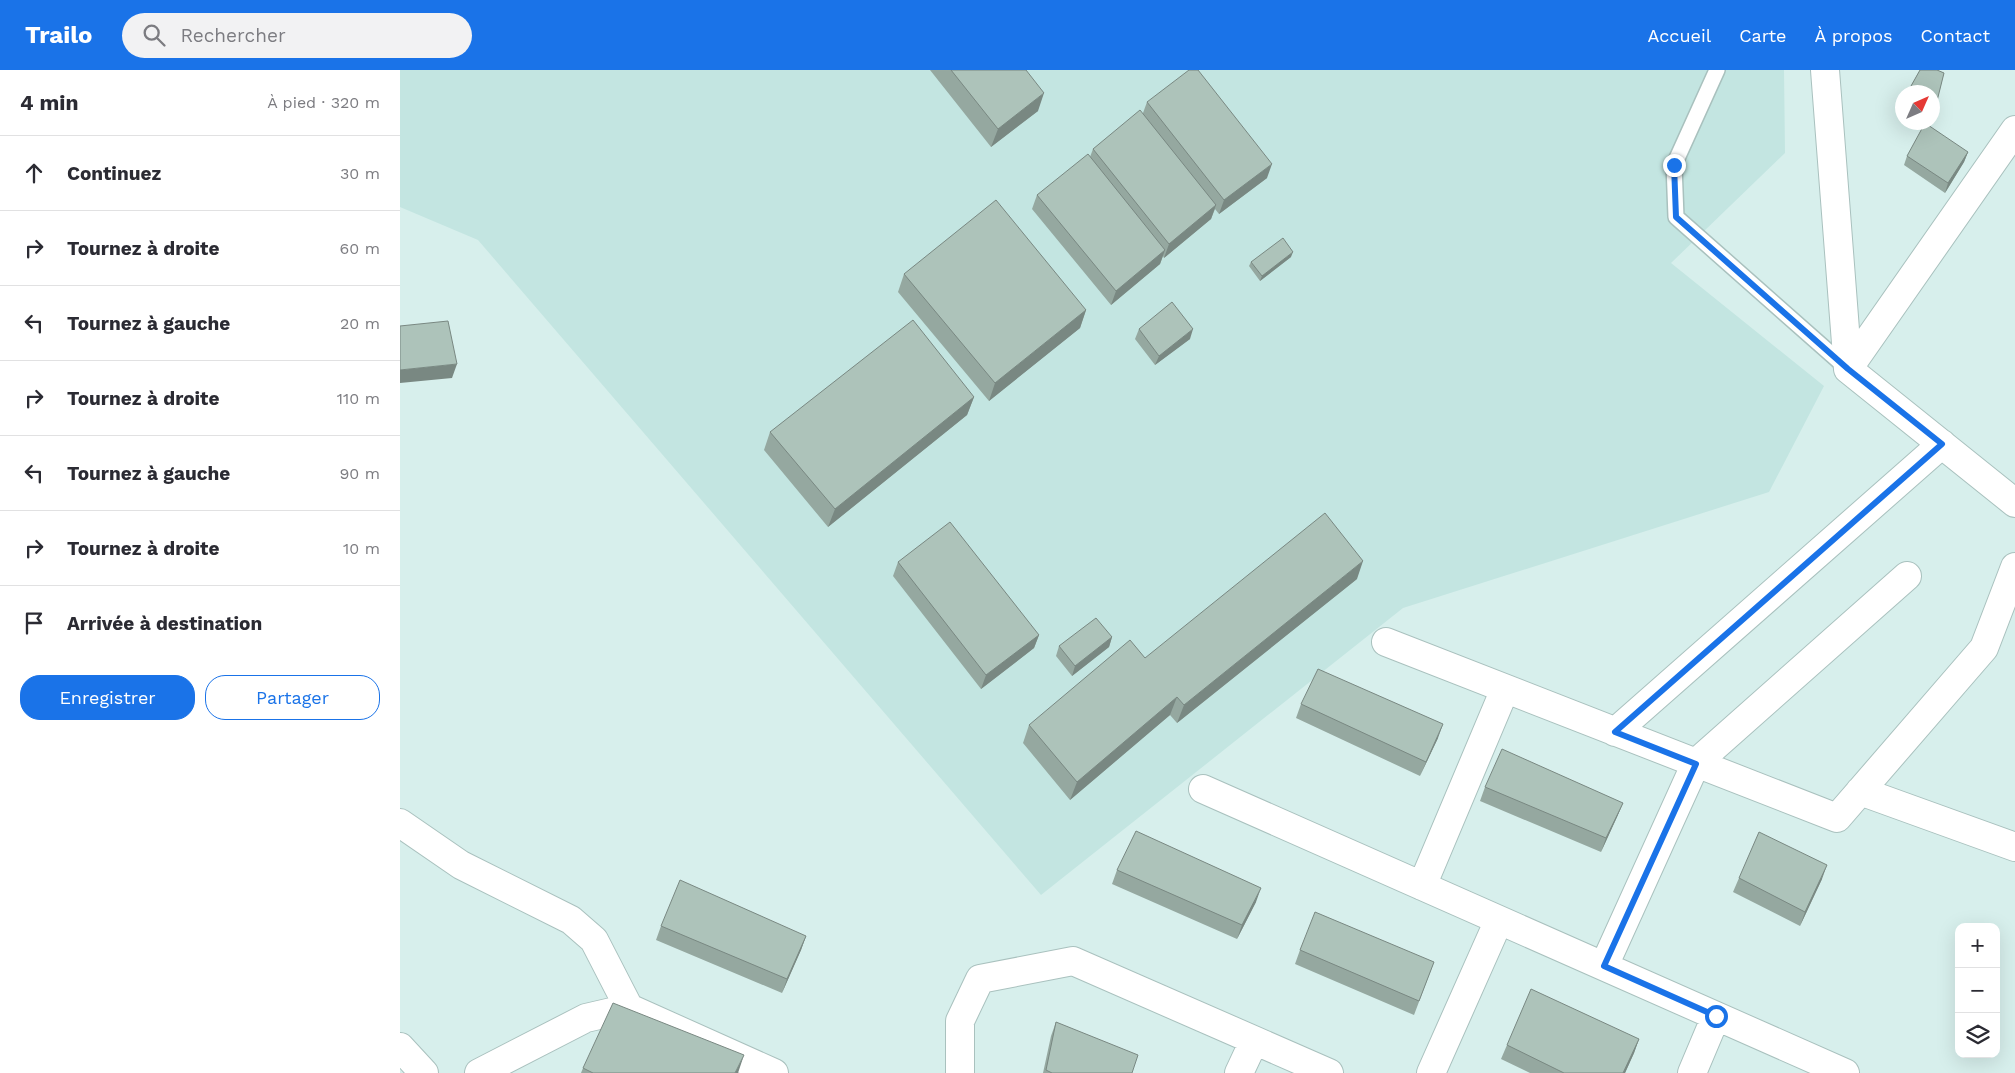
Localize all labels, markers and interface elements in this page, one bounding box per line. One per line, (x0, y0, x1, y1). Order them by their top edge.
search box (122, 13, 472, 58)
text: Trailo (25, 21, 92, 49)
icon: search (140, 21, 168, 49)
text: Rechercher (180, 24, 286, 47)
text: Accueil (1648, 25, 1711, 46)
text: Carte (1739, 25, 1786, 46)
text: À propos (1814, 25, 1892, 46)
text: Contact (1920, 25, 1990, 46)
north arrow (1895, 85, 1940, 130)
text: 4 min (20, 90, 78, 115)
text: À pied · 320 m (267, 93, 380, 112)
route end (1663, 154, 1686, 177)
icon: ahead (20, 159, 48, 187)
text: Continuez (67, 162, 161, 185)
text: 30 m (340, 164, 380, 183)
icon: right (20, 234, 48, 262)
text: Tournez à droite (67, 237, 219, 260)
text: 60 m (340, 239, 380, 258)
icon: left (20, 309, 48, 337)
text: Tournez à gauche (67, 312, 230, 335)
text: 20 m (340, 314, 380, 333)
icon: right (20, 384, 48, 412)
text: Tournez à droite (67, 387, 219, 410)
text: 110 m (337, 389, 380, 408)
icon: left (20, 459, 48, 487)
text: Tournez à gauche (67, 462, 230, 485)
text: 90 m (339, 464, 380, 483)
icon: right (20, 534, 48, 562)
text: Tournez à droite (67, 537, 219, 560)
text: 10 m (343, 539, 380, 558)
icon: arrive (20, 609, 48, 637)
text: Arrivée à destination (67, 612, 262, 635)
button: Enregistrer (20, 675, 195, 720)
button: Partager (205, 675, 380, 720)
map controls (1955, 923, 2000, 1058)
button: + (1955, 923, 2000, 968)
button: − (1955, 968, 2000, 1013)
route start (1705, 1005, 1728, 1028)
button: layers (1955, 1013, 2000, 1058)

